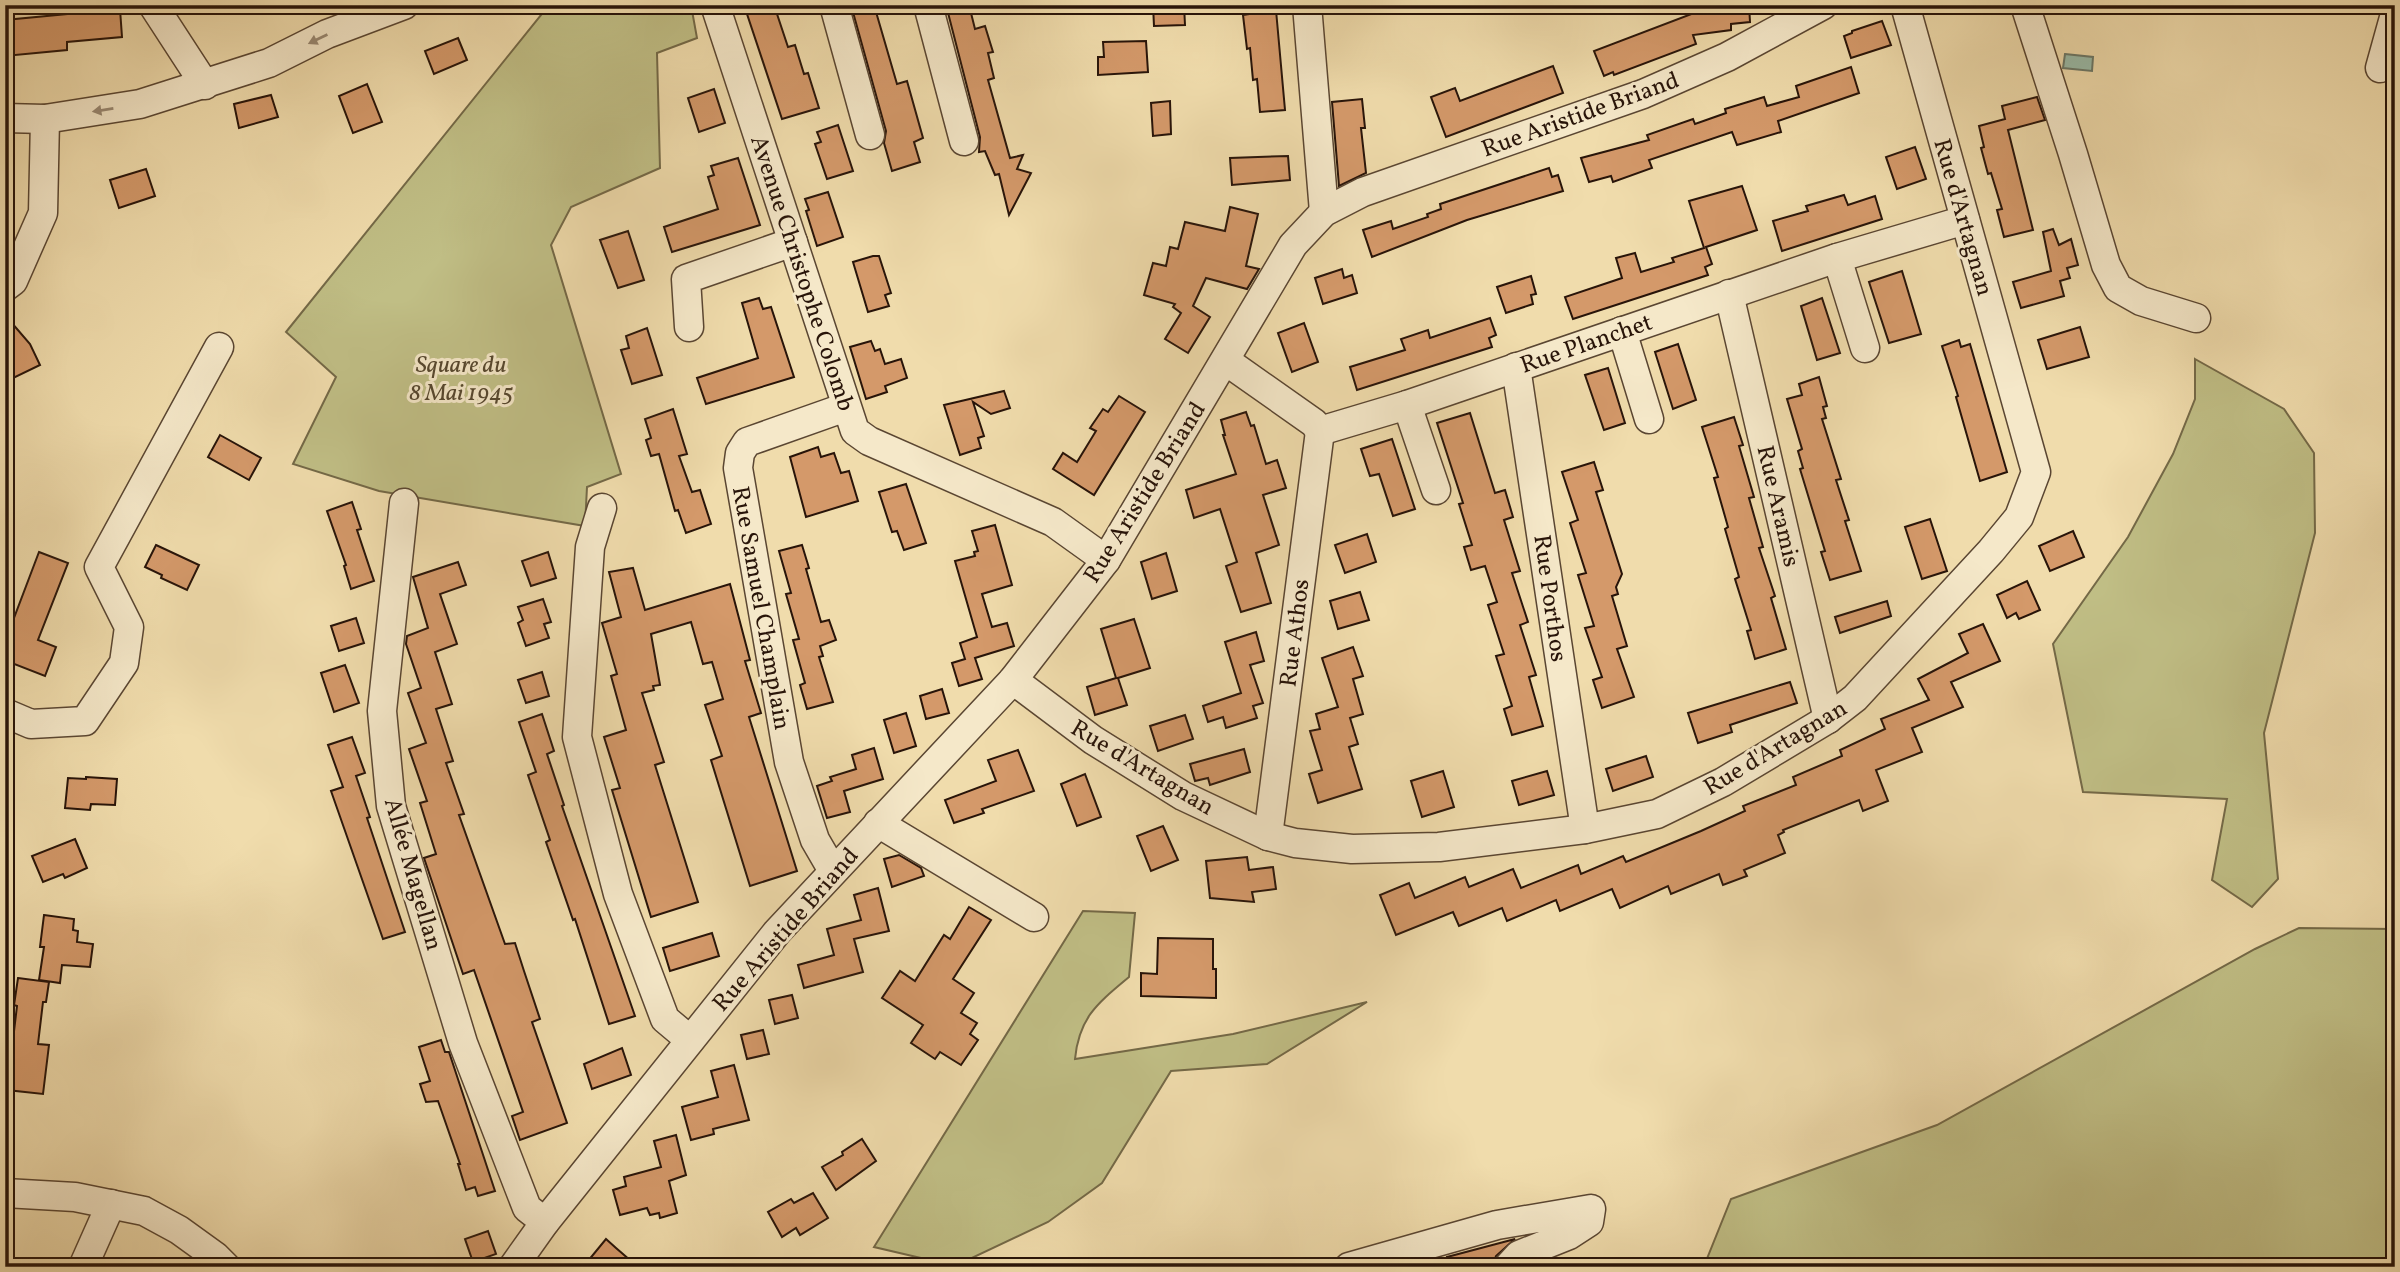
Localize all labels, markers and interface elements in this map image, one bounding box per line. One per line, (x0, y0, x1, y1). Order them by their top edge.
one-way arrow (308, 33, 328, 44)
street label: Rue Aristide Briand (1477, 64, 1684, 167)
one-way arrow (92, 104, 114, 115)
street label: Avenue Christophe Colomb (740, 131, 862, 416)
street label: Rue d'Artagnan (1923, 135, 2001, 300)
street label: Rue Planchet (1516, 306, 1657, 383)
park label: Square du 8 Mai 1945 (409, 349, 513, 411)
street label: Rue Aristide Briand (1076, 396, 1215, 590)
street label: Rue Aramis (1747, 442, 1808, 571)
street label: Rue Samuel Champlain (722, 484, 798, 733)
street label: Rue Porthos (1523, 532, 1575, 664)
street label: Rue Athos (1273, 577, 1319, 689)
street label: Rue d'Artagnan (1698, 692, 1854, 805)
street label: Rue d'Artagnan (1064, 712, 1220, 825)
street label: Allée Magellan (374, 794, 450, 955)
street label: Rue Aristide Briand (705, 841, 868, 1020)

